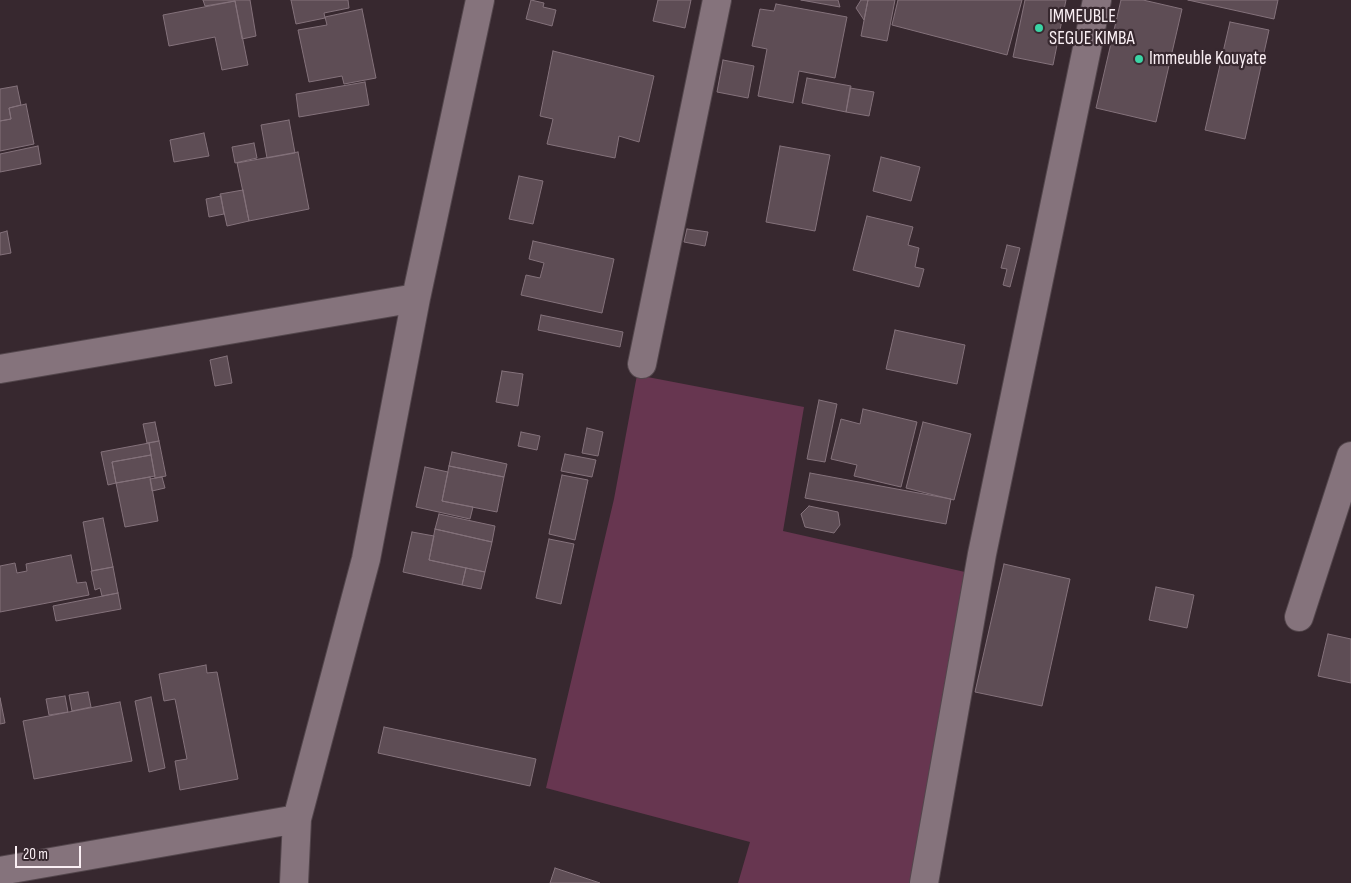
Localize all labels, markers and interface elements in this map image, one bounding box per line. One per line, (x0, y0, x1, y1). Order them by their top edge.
place label: IMMEUBLE SEGUE KIMBA (1049, 6, 1135, 50)
marker: IMMEUBLE SEGUE KIMBA (1033, 22, 1045, 34)
place label: Immeuble Kouyate (1149, 48, 1267, 70)
marker: Immeuble Kouyate (1133, 53, 1145, 65)
scale bar (18, 836, 84, 868)
text: 20 m (23, 845, 48, 864)

